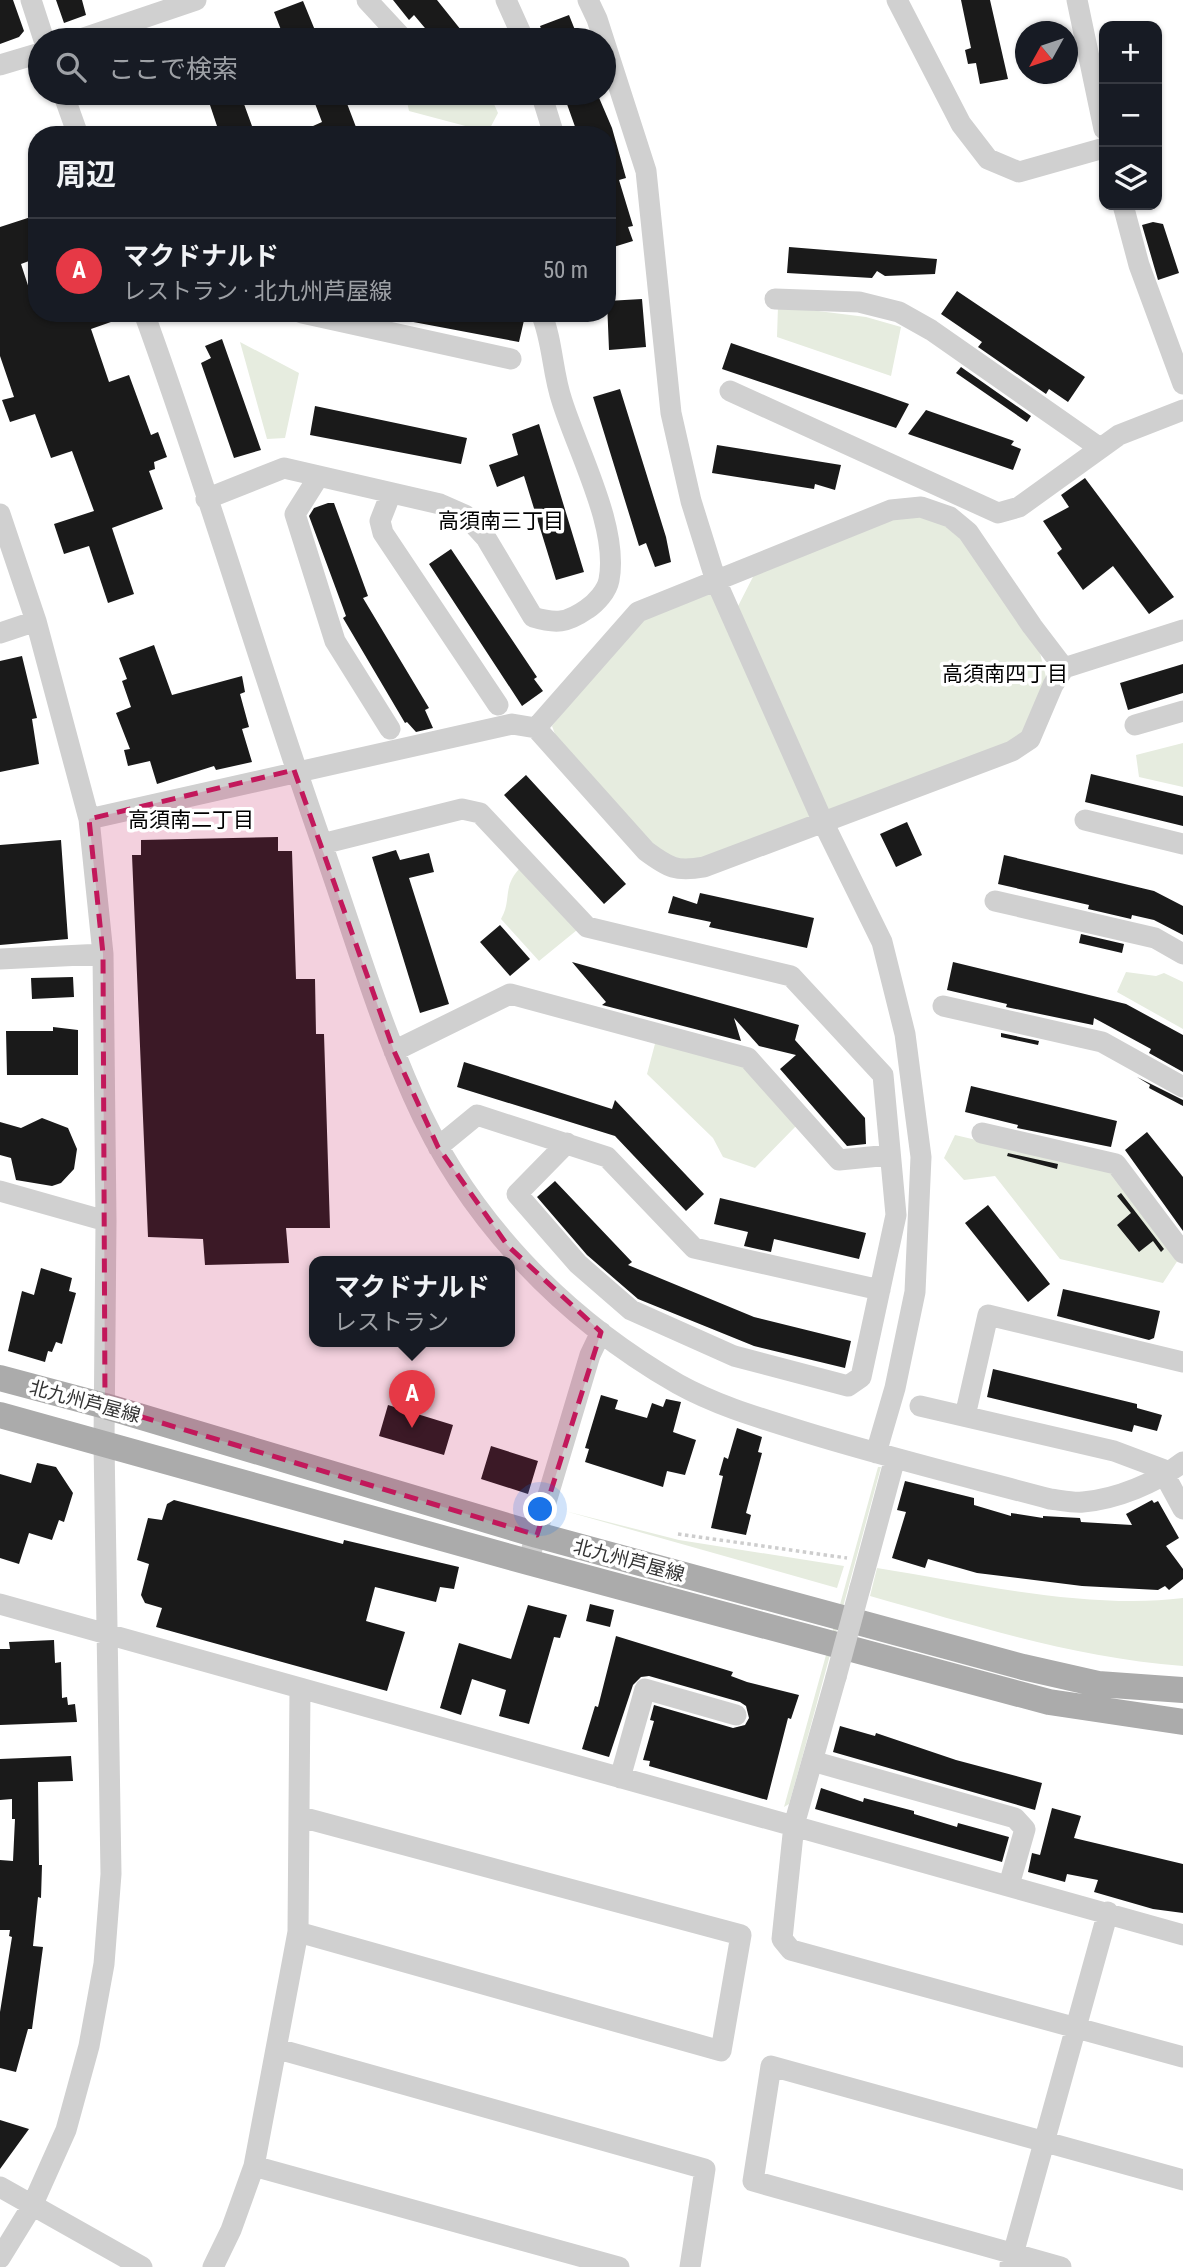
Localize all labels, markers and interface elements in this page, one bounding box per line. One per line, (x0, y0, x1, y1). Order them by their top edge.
north arrow (1015, 21, 1078, 84)
map controls (1099, 21, 1162, 210)
button: + (1099, 21, 1162, 84)
search box (28, 28, 616, 105)
icon: search (52, 48, 90, 86)
text: ここで検索 (108, 54, 238, 84)
button: − (1099, 84, 1162, 147)
button: layers (1099, 147, 1162, 210)
text: 周辺 (56, 157, 116, 192)
text: マクドナルド (123, 241, 279, 271)
text: A (72, 257, 86, 284)
text: 50 m (543, 257, 588, 284)
text: レストラン · 北九州芦屋線 (123, 278, 392, 305)
district label: 高須南三丁目 (438, 509, 564, 533)
district label: 高須南四丁目 (942, 662, 1068, 686)
district label: 高須南二丁目 (128, 808, 254, 832)
popup (309, 1256, 515, 1347)
text: マクドナルド (334, 1272, 490, 1302)
text: レストラン (334, 1309, 449, 1336)
pin: A (389, 1370, 435, 1428)
street label: 北九州芦屋線 (27, 1376, 143, 1427)
your location (523, 1492, 557, 1526)
street label: 北九州芦屋線 (571, 1535, 687, 1586)

